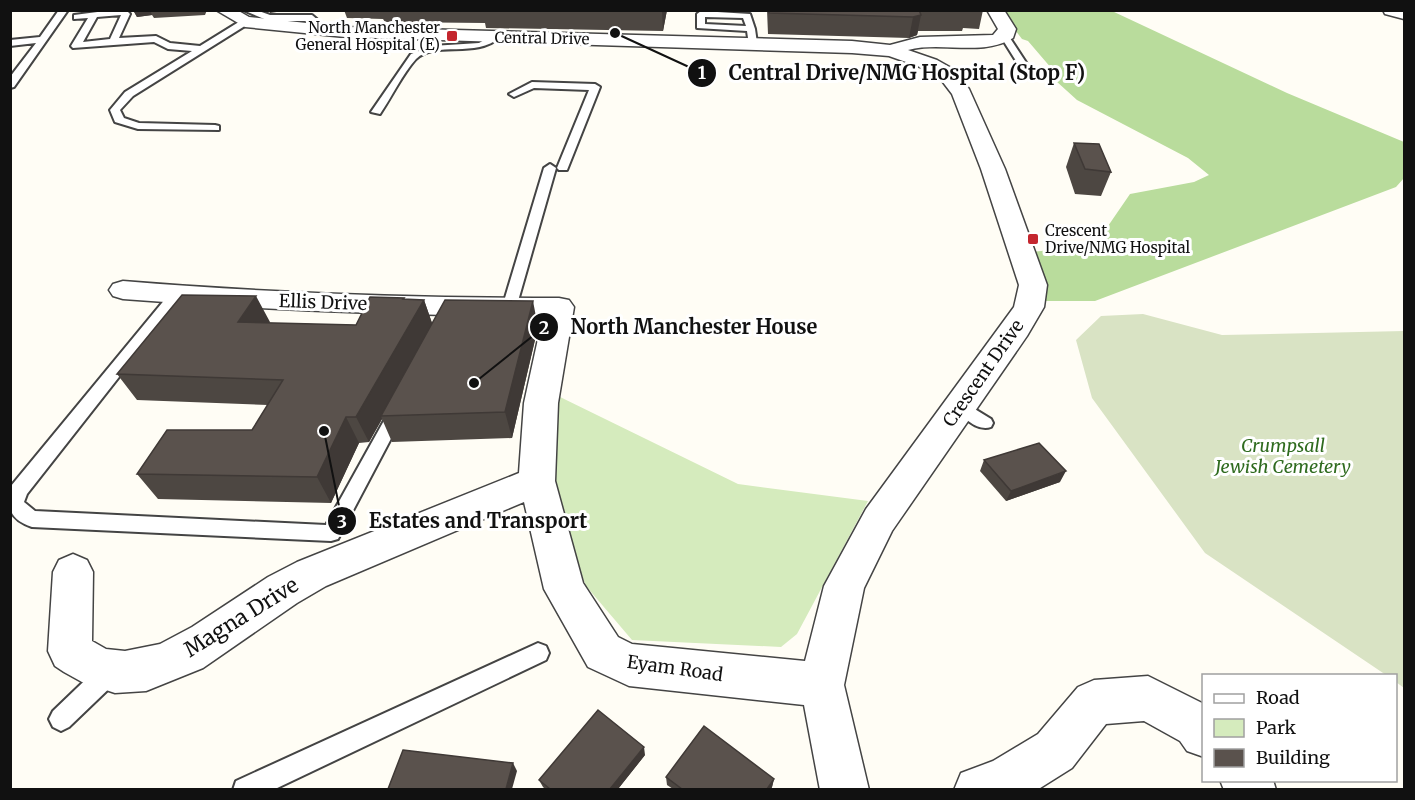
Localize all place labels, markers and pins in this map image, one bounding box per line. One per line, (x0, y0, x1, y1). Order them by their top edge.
place label: North Manchester General Hospital (E) (295, 18, 440, 54)
marker: North Manchester General Hospital (E) (445, 29, 459, 43)
callout: Central Drive/NMG Hospital (Stop F) (687, 54, 1097, 92)
place label: Crescent Drive/NMG Hospital (1045, 221, 1191, 257)
marker: Crescent Drive/NMG Hospital (1026, 232, 1040, 246)
callout: North Manchester House (529, 308, 830, 346)
callout: Estates and Transport (327, 502, 599, 540)

